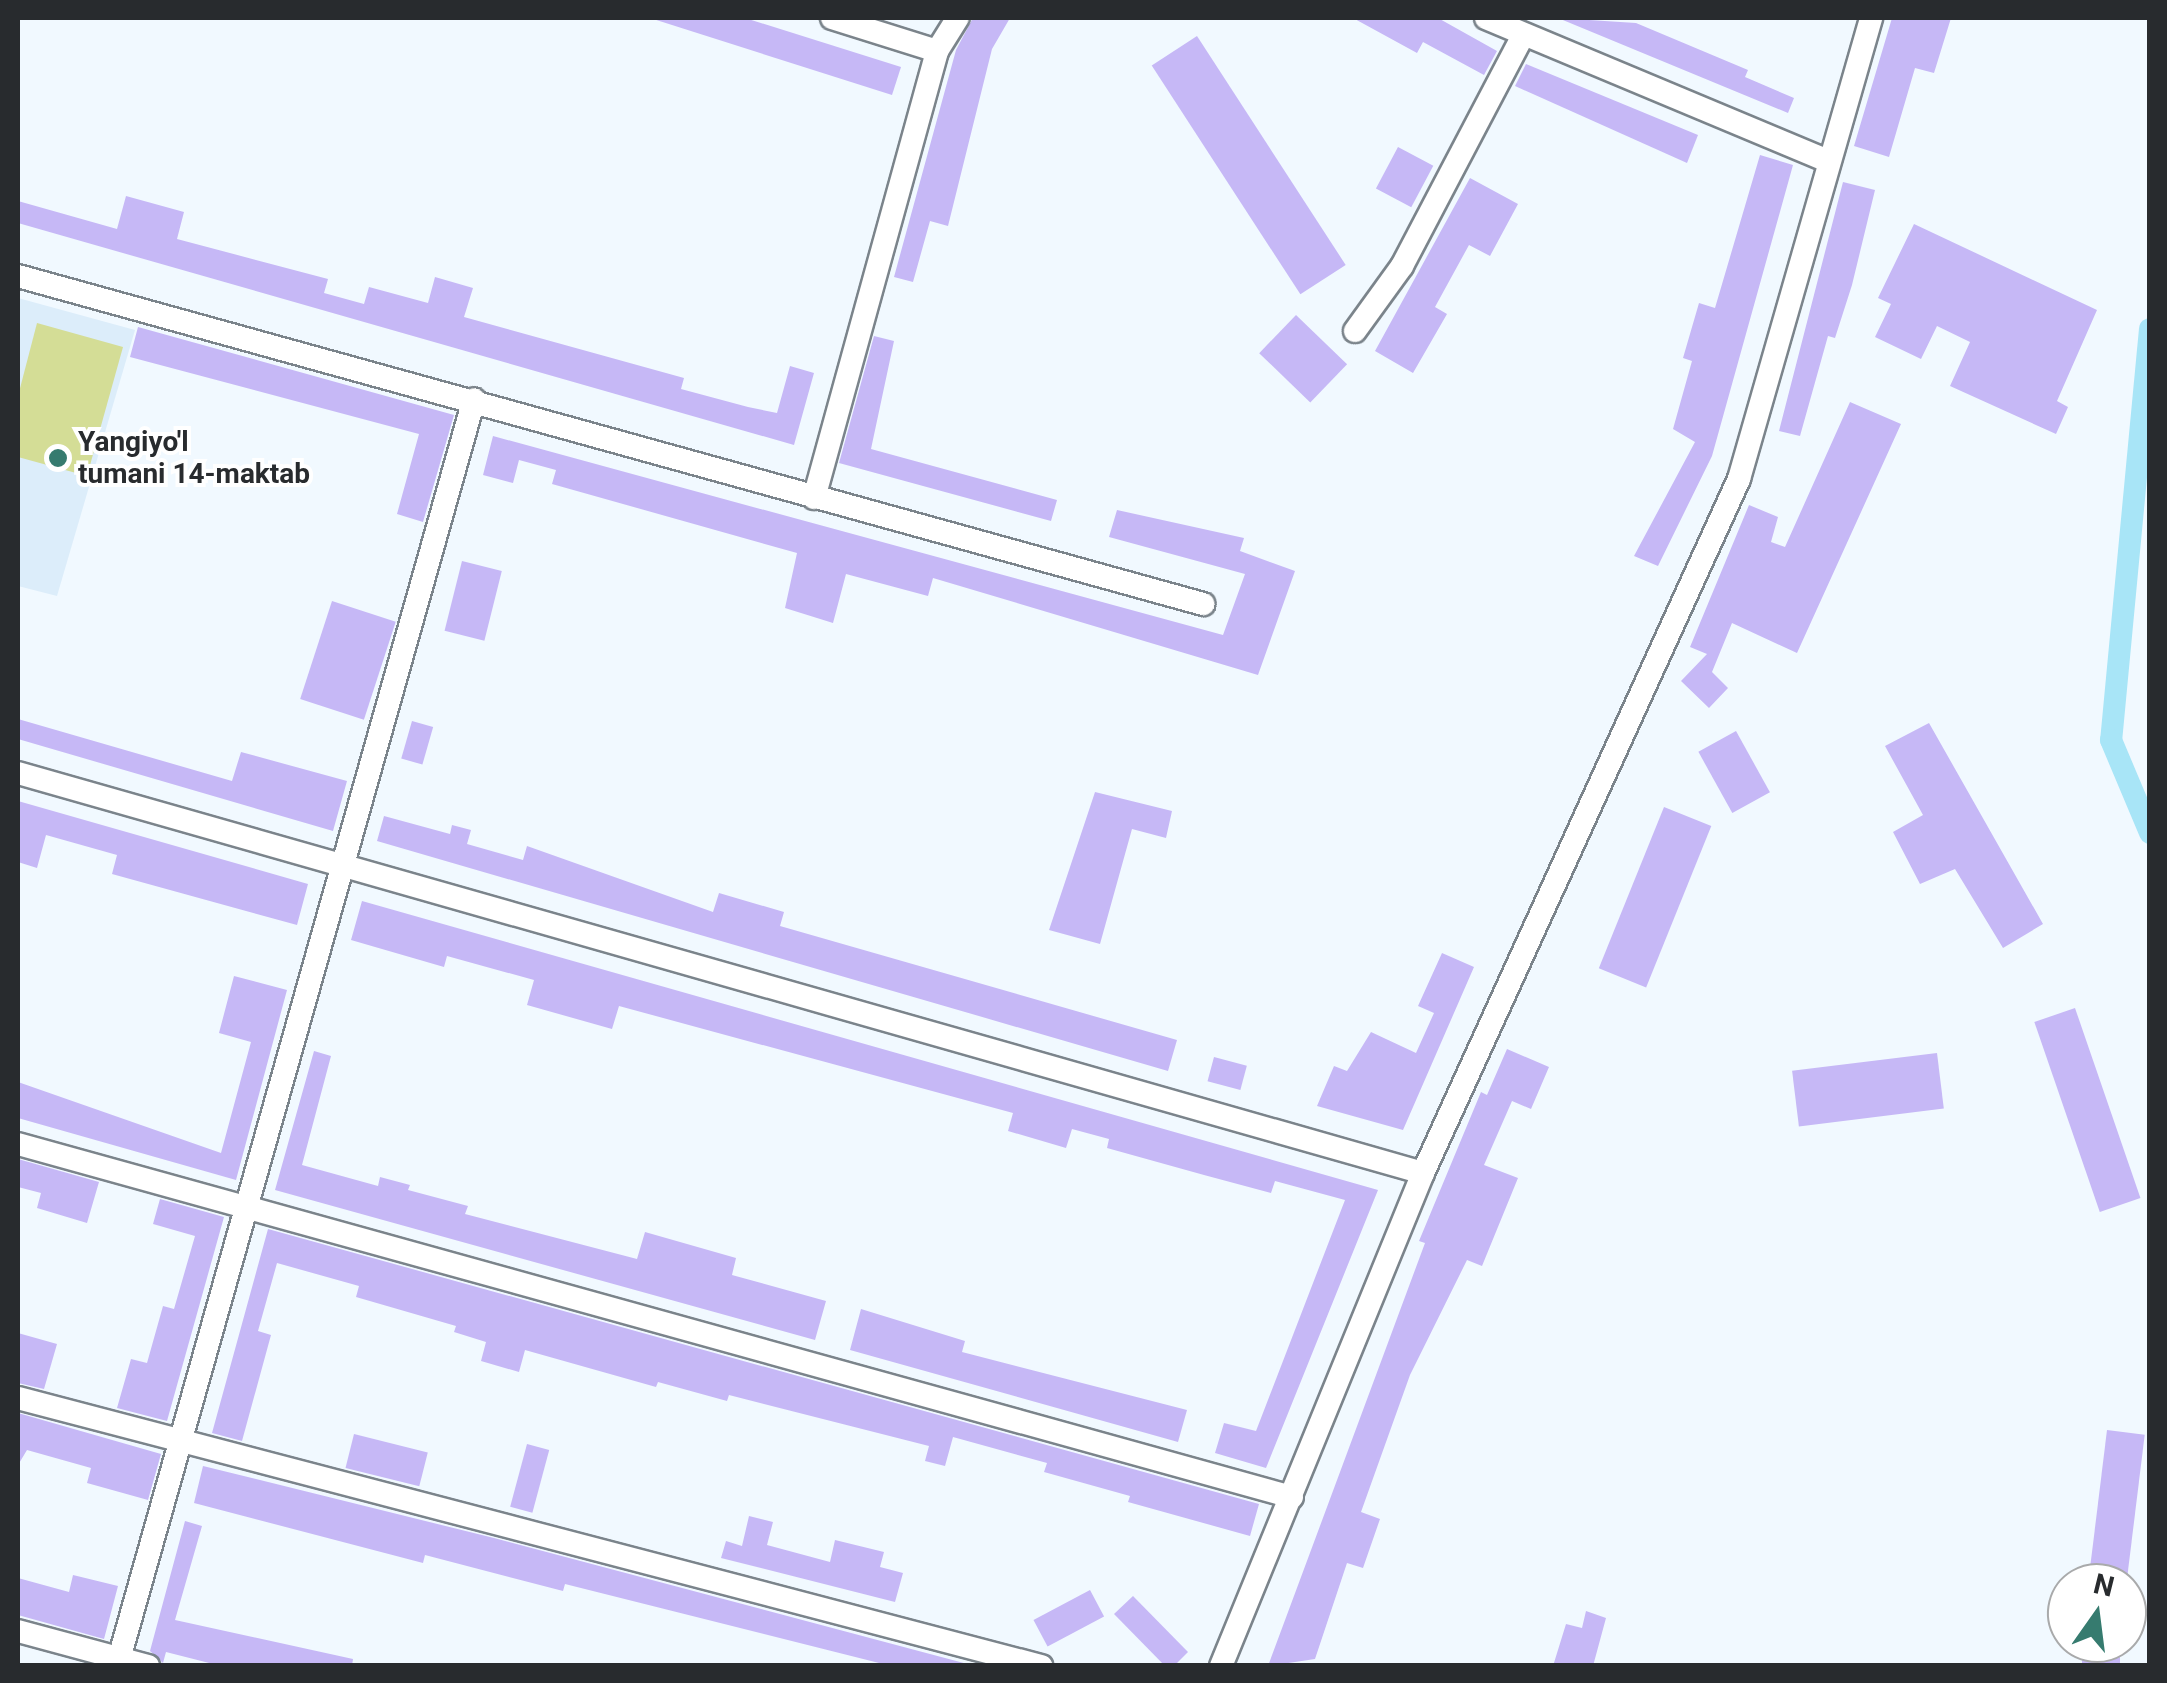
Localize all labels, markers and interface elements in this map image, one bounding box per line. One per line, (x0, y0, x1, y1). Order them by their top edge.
place label: Yangiyo'l tumani 14-maktab (78, 425, 310, 491)
marker: Yangiyo'l tumani 14-maktab (47, 447, 69, 469)
north arrow (2047, 1563, 2147, 1663)
text: N (2090, 1567, 2117, 1604)

